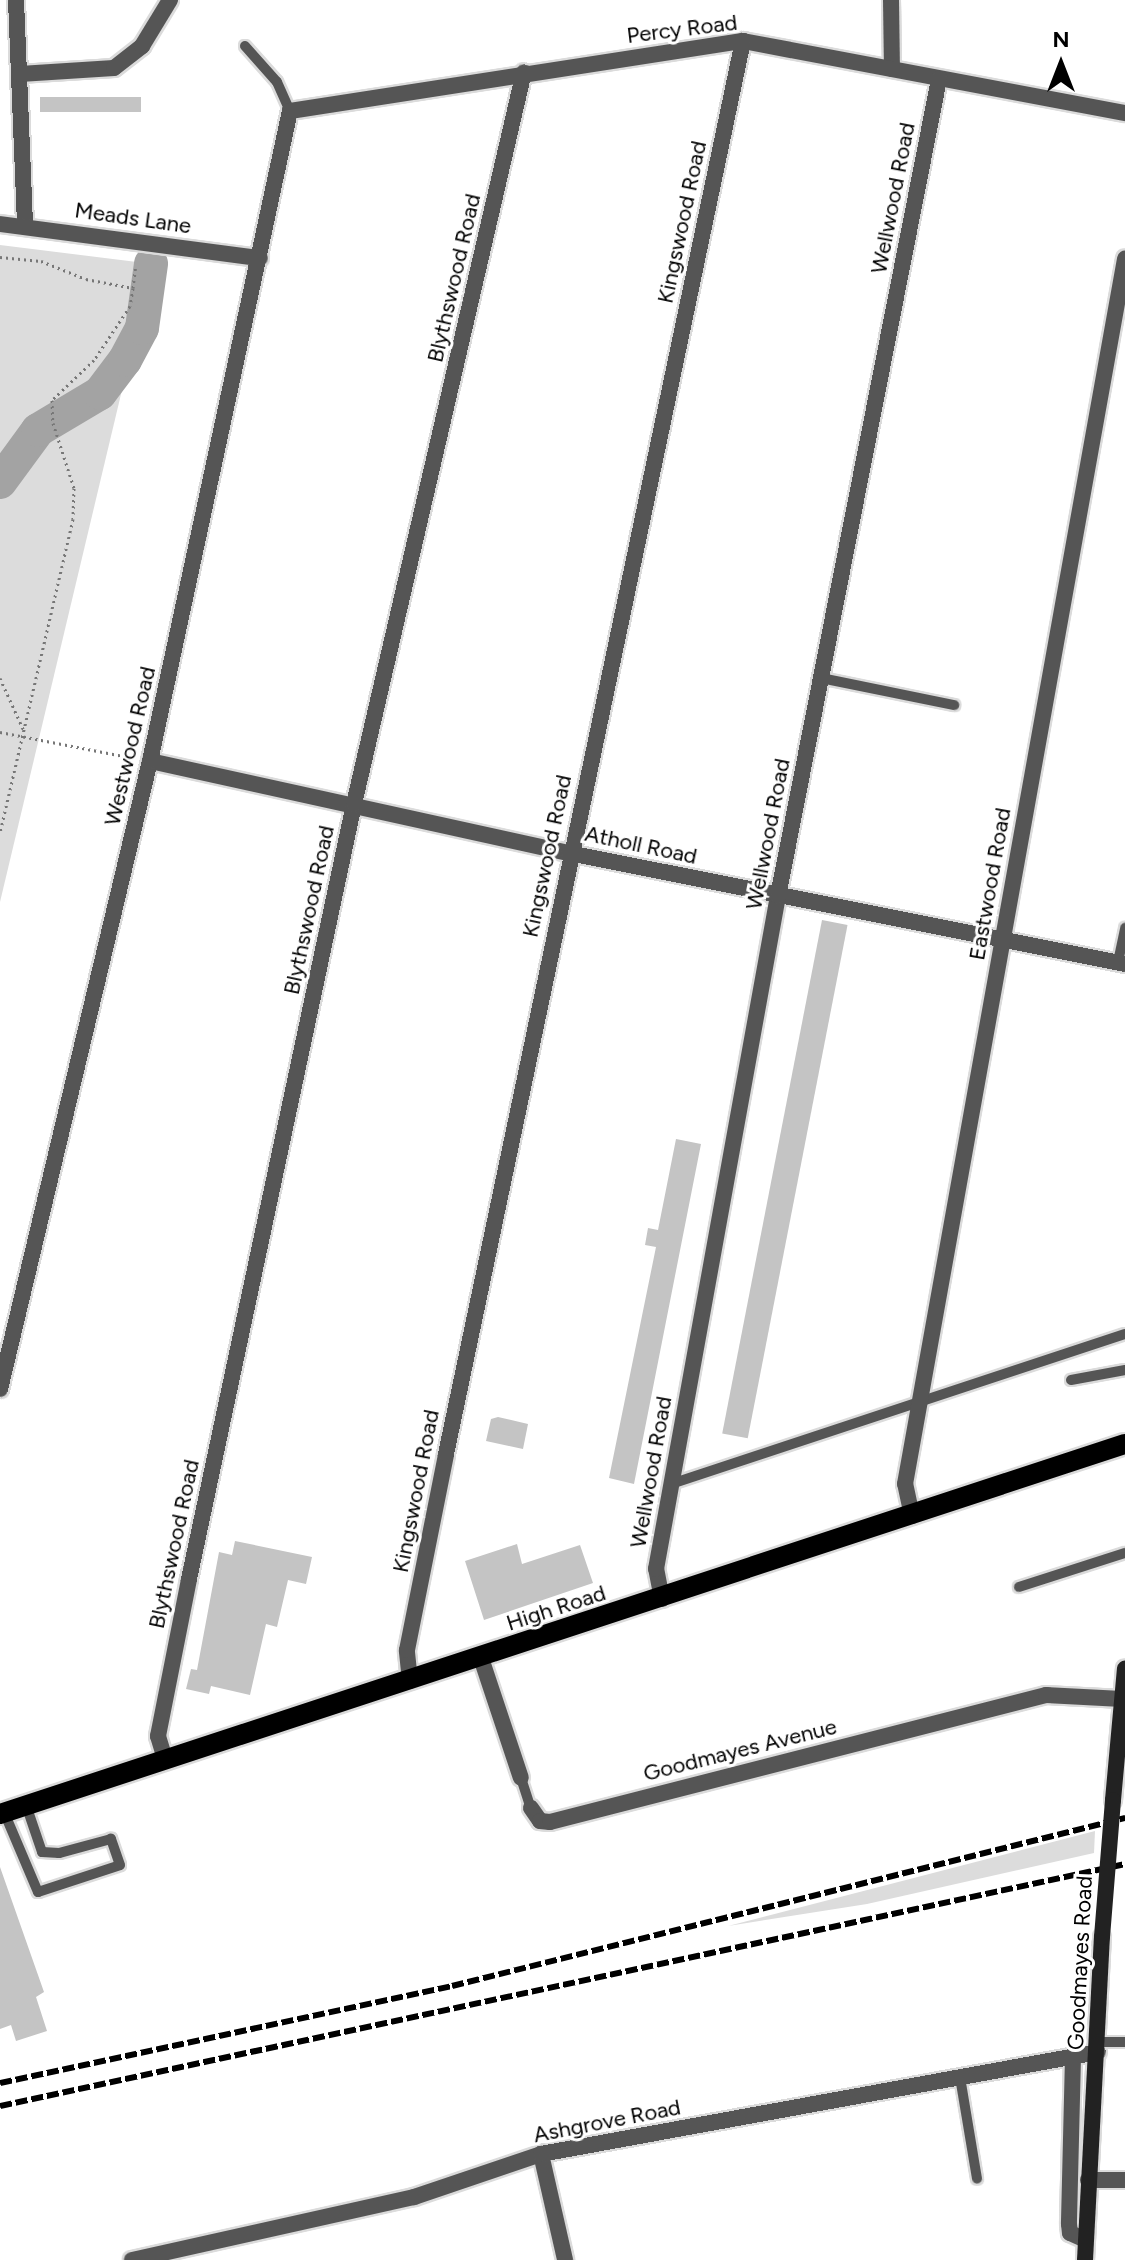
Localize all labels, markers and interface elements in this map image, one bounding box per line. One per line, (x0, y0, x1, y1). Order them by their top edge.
street label: Percy Road (625, 9, 739, 49)
north arrow (1021, 24, 1101, 104)
text: N (1052, 26, 1070, 53)
street label: Wellwood Road (865, 120, 921, 276)
street label: Kingswood Road (652, 138, 712, 306)
street label: Blythswood Road (422, 191, 486, 365)
street label: Meads Lane (73, 197, 193, 239)
street label: Westwood Road (99, 664, 161, 828)
street label: Wellwood Road (740, 756, 796, 912)
street label: Kingswood Road (517, 772, 577, 940)
street label: Eastwood Road (964, 806, 1016, 962)
street label: Atholl Road (582, 820, 700, 870)
street label: Blythswood Road (278, 823, 340, 997)
street label: Wellwood Road (625, 1394, 677, 1550)
street label: Kingswood Road (387, 1407, 445, 1575)
street label: Blythswood Road (143, 1457, 205, 1631)
street label: High Road (503, 1580, 609, 1636)
street label: Goodmayes Avenue (641, 1713, 839, 1787)
street label: Goodmayes Road (1062, 1875, 1098, 2051)
street label: Ashgrove Road (531, 2094, 683, 2148)

